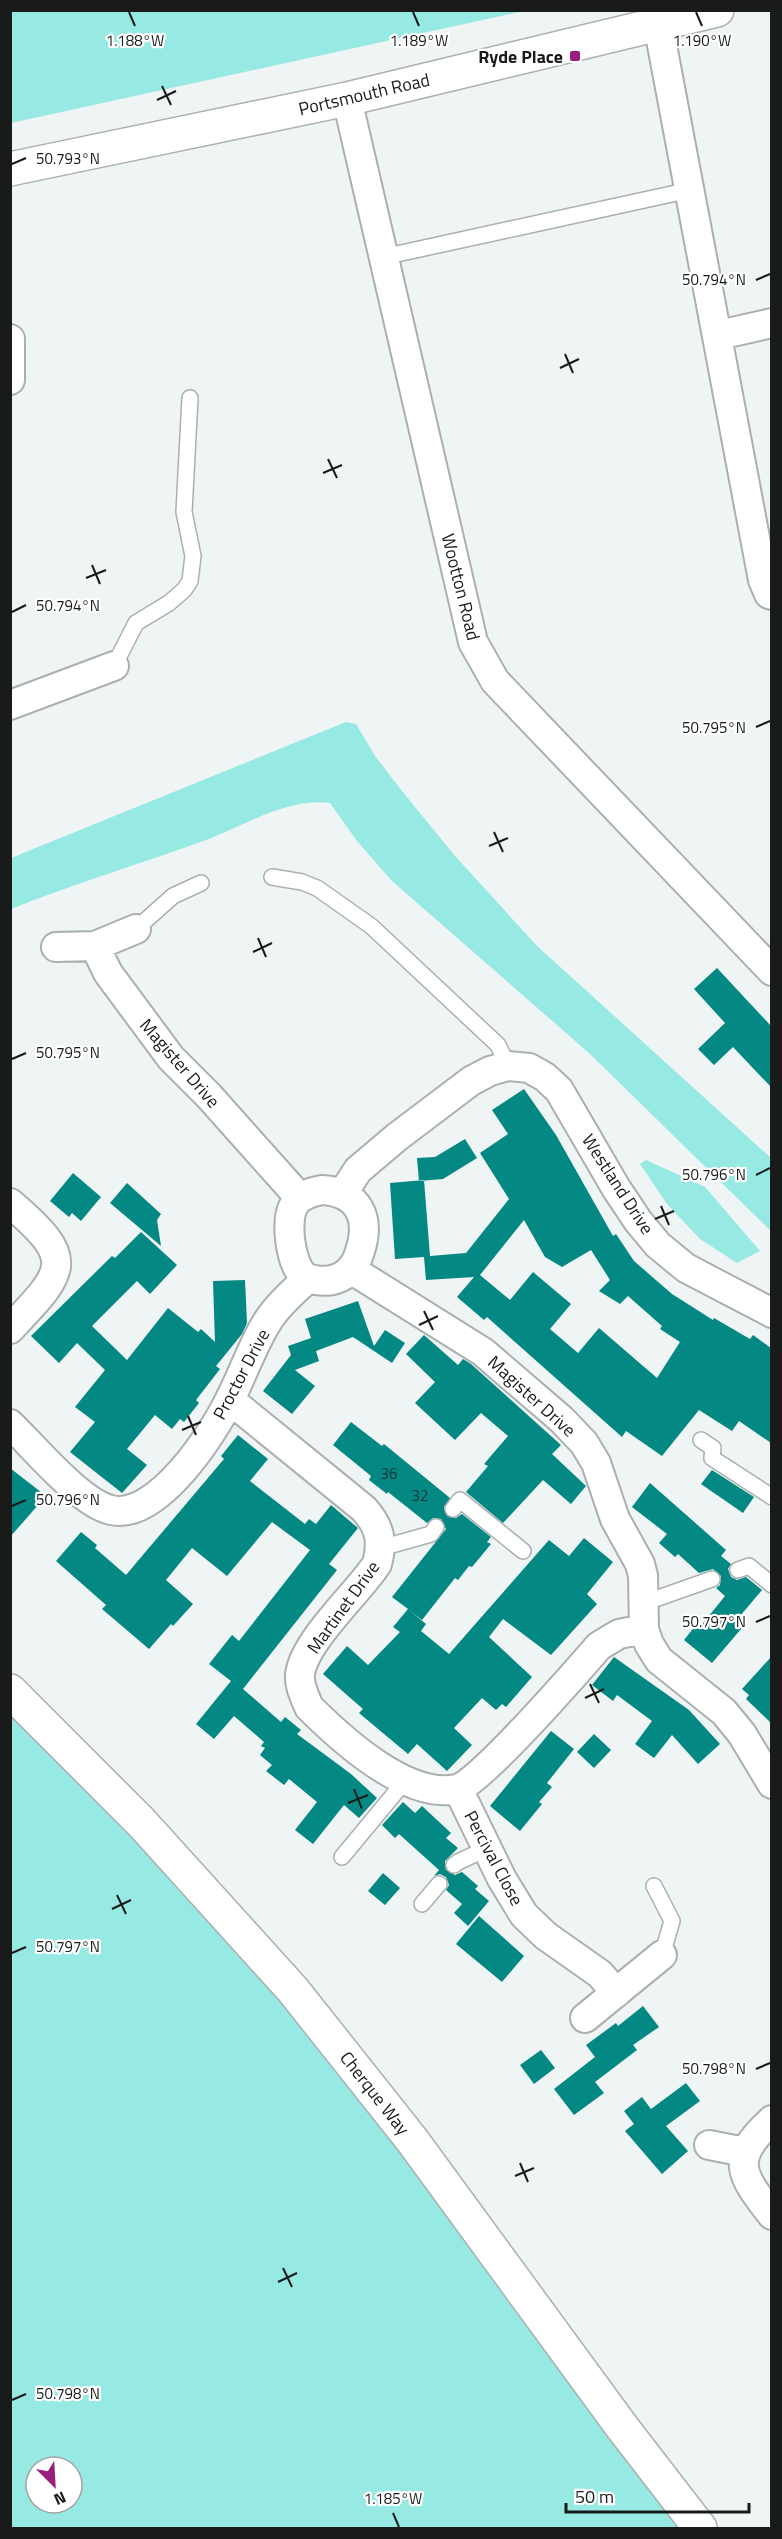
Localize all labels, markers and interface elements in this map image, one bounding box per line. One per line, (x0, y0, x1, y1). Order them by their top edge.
text: 1.188°W (106, 29, 164, 52)
text: 1.189°W (390, 29, 448, 52)
text: 1.190°W (673, 29, 731, 52)
place label: Ryde Place (478, 43, 563, 70)
marker: Ryde Place (568, 49, 582, 63)
street label: Portsmouth Road (296, 66, 432, 122)
text: 50.793°N (36, 147, 100, 170)
text: 50.794°N (682, 268, 746, 291)
street label: Wootton Road (435, 531, 487, 643)
text: 50.794°N (36, 594, 100, 617)
text: 50.795°N (682, 716, 746, 739)
street label: Magister Drive (134, 1012, 226, 1114)
text: 50.795°N (36, 1041, 100, 1064)
street label: Westland Drive (575, 1128, 661, 1240)
text: 50.796°N (682, 1163, 746, 1186)
street label: Proctor Drive (206, 1324, 276, 1424)
street label: Magister Drive (482, 1349, 582, 1443)
house number: 36 (381, 1462, 397, 1485)
house number: 32 (412, 1484, 428, 1507)
text: 50.796°N (36, 1488, 100, 1511)
street label: Martinet Drive (300, 1555, 386, 1659)
text: 50.797°N (682, 1610, 746, 1633)
street label: Percival Close (458, 1806, 530, 1910)
text: 50.797°N (36, 1935, 100, 1958)
street label: Cherque Way (334, 2045, 417, 2141)
text: 50.798°N (682, 2057, 746, 2080)
text: 50.798°N (36, 2382, 100, 2405)
north arrow (24, 2455, 84, 2515)
scale bar (566, 2476, 749, 2514)
text: 50 m (575, 2483, 614, 2510)
text: N (50, 2485, 70, 2512)
text: 1.185°W (364, 2487, 422, 2510)

